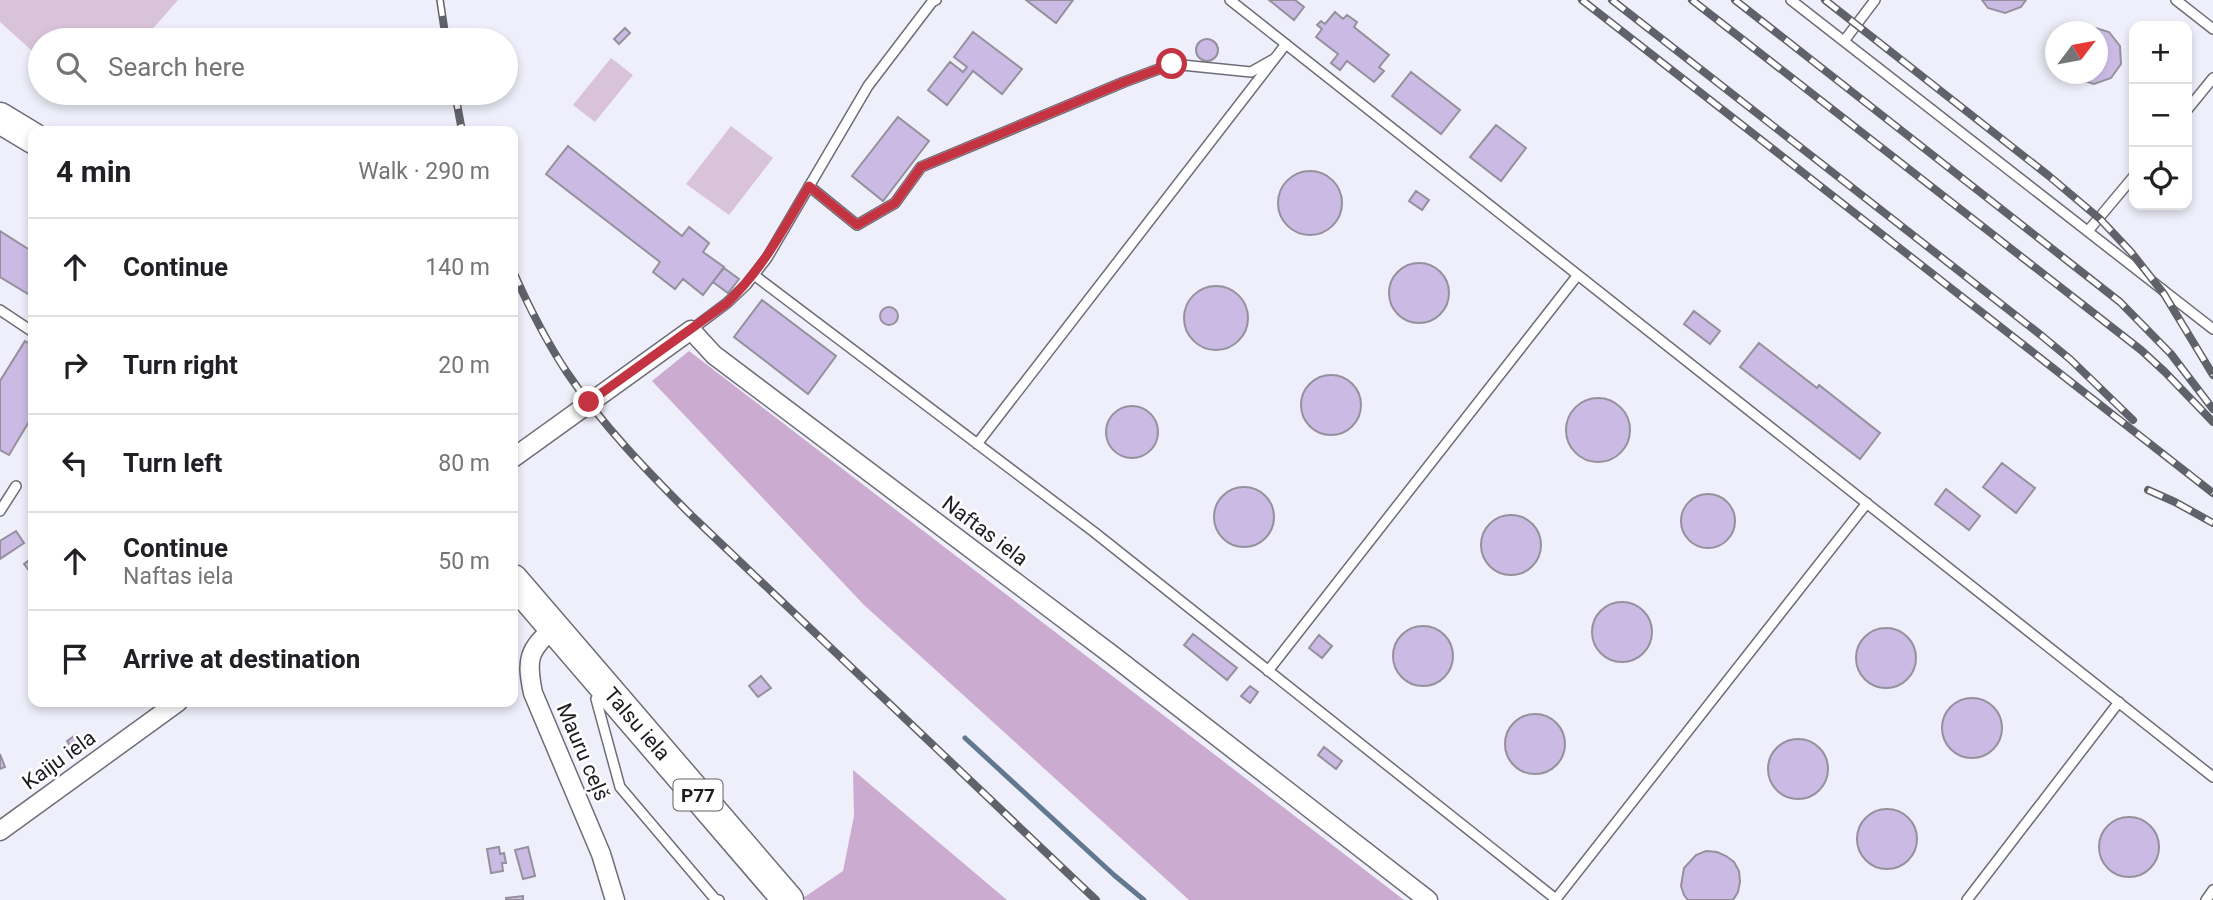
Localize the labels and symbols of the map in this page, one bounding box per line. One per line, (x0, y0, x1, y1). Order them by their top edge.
north arrow (2045, 21, 2108, 84)
route start (1156, 48, 1187, 79)
route end (573, 386, 604, 417)
street label: Naftas iela (938, 491, 1032, 571)
street label: Talsu iela (599, 683, 675, 765)
street label: Mauru ceļš (552, 700, 614, 804)
street label: Kaiju iela (18, 726, 100, 794)
road number: P77 (674, 780, 722, 810)

